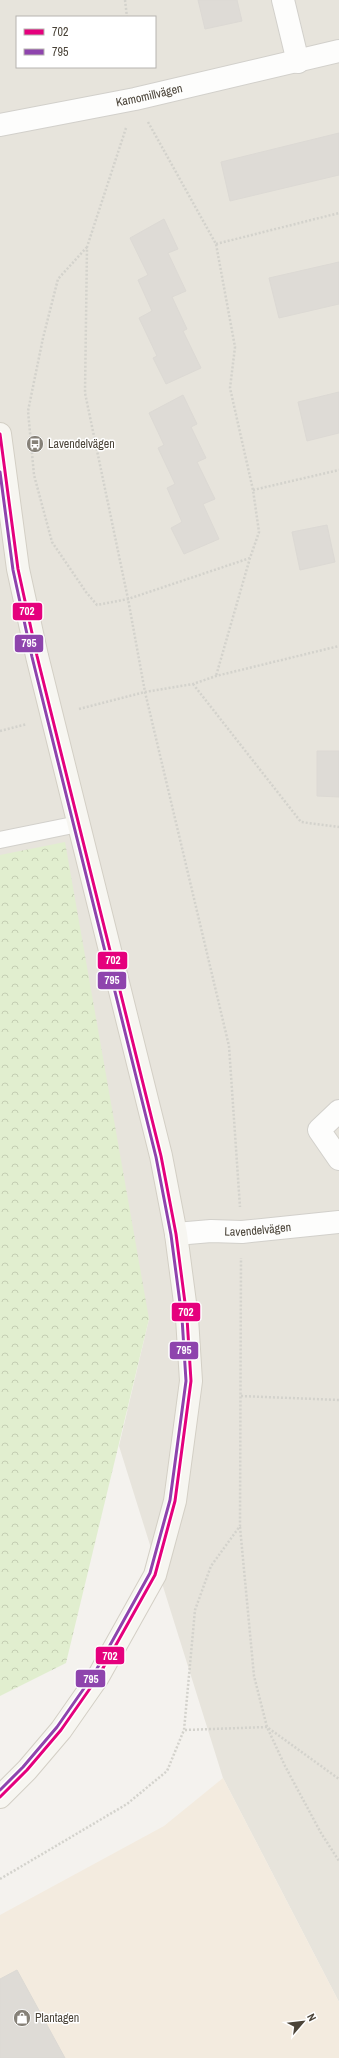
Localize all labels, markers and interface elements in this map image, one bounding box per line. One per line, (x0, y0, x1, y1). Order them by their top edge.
legend (16, 16, 156, 68)
text: 702 (52, 24, 68, 40)
text: 795 (52, 44, 69, 60)
street label: Kamomillvägen (114, 80, 184, 111)
bus stop icon: Lavendelvägen (25, 434, 45, 454)
place label: Lavendelvägen (48, 436, 115, 452)
line badge: 702 (12, 602, 43, 621)
text: 702 (19, 604, 35, 618)
line badge: 795 (14, 634, 44, 653)
text: 795 (21, 636, 37, 650)
line badge: 702 (97, 951, 128, 970)
text: 702 (105, 953, 121, 967)
line badge: 795 (97, 971, 127, 990)
text: 795 (104, 973, 120, 987)
street label: Lavendelvägen (224, 1219, 292, 1240)
line badge: 702 (171, 1302, 201, 1322)
text: 702 (178, 1305, 194, 1319)
line badge: 795 (169, 1341, 199, 1360)
text: 795 (176, 1343, 192, 1357)
line badge: 702 (95, 1646, 125, 1665)
text: 702 (102, 1649, 118, 1663)
line badge: 795 (75, 1669, 106, 1688)
text: 795 (83, 1672, 99, 1686)
north arrow (283, 2002, 323, 2042)
shop icon: Plantagen (12, 2008, 32, 2028)
place label: Plantagen (35, 2010, 79, 2026)
text: N (304, 2011, 320, 2023)

